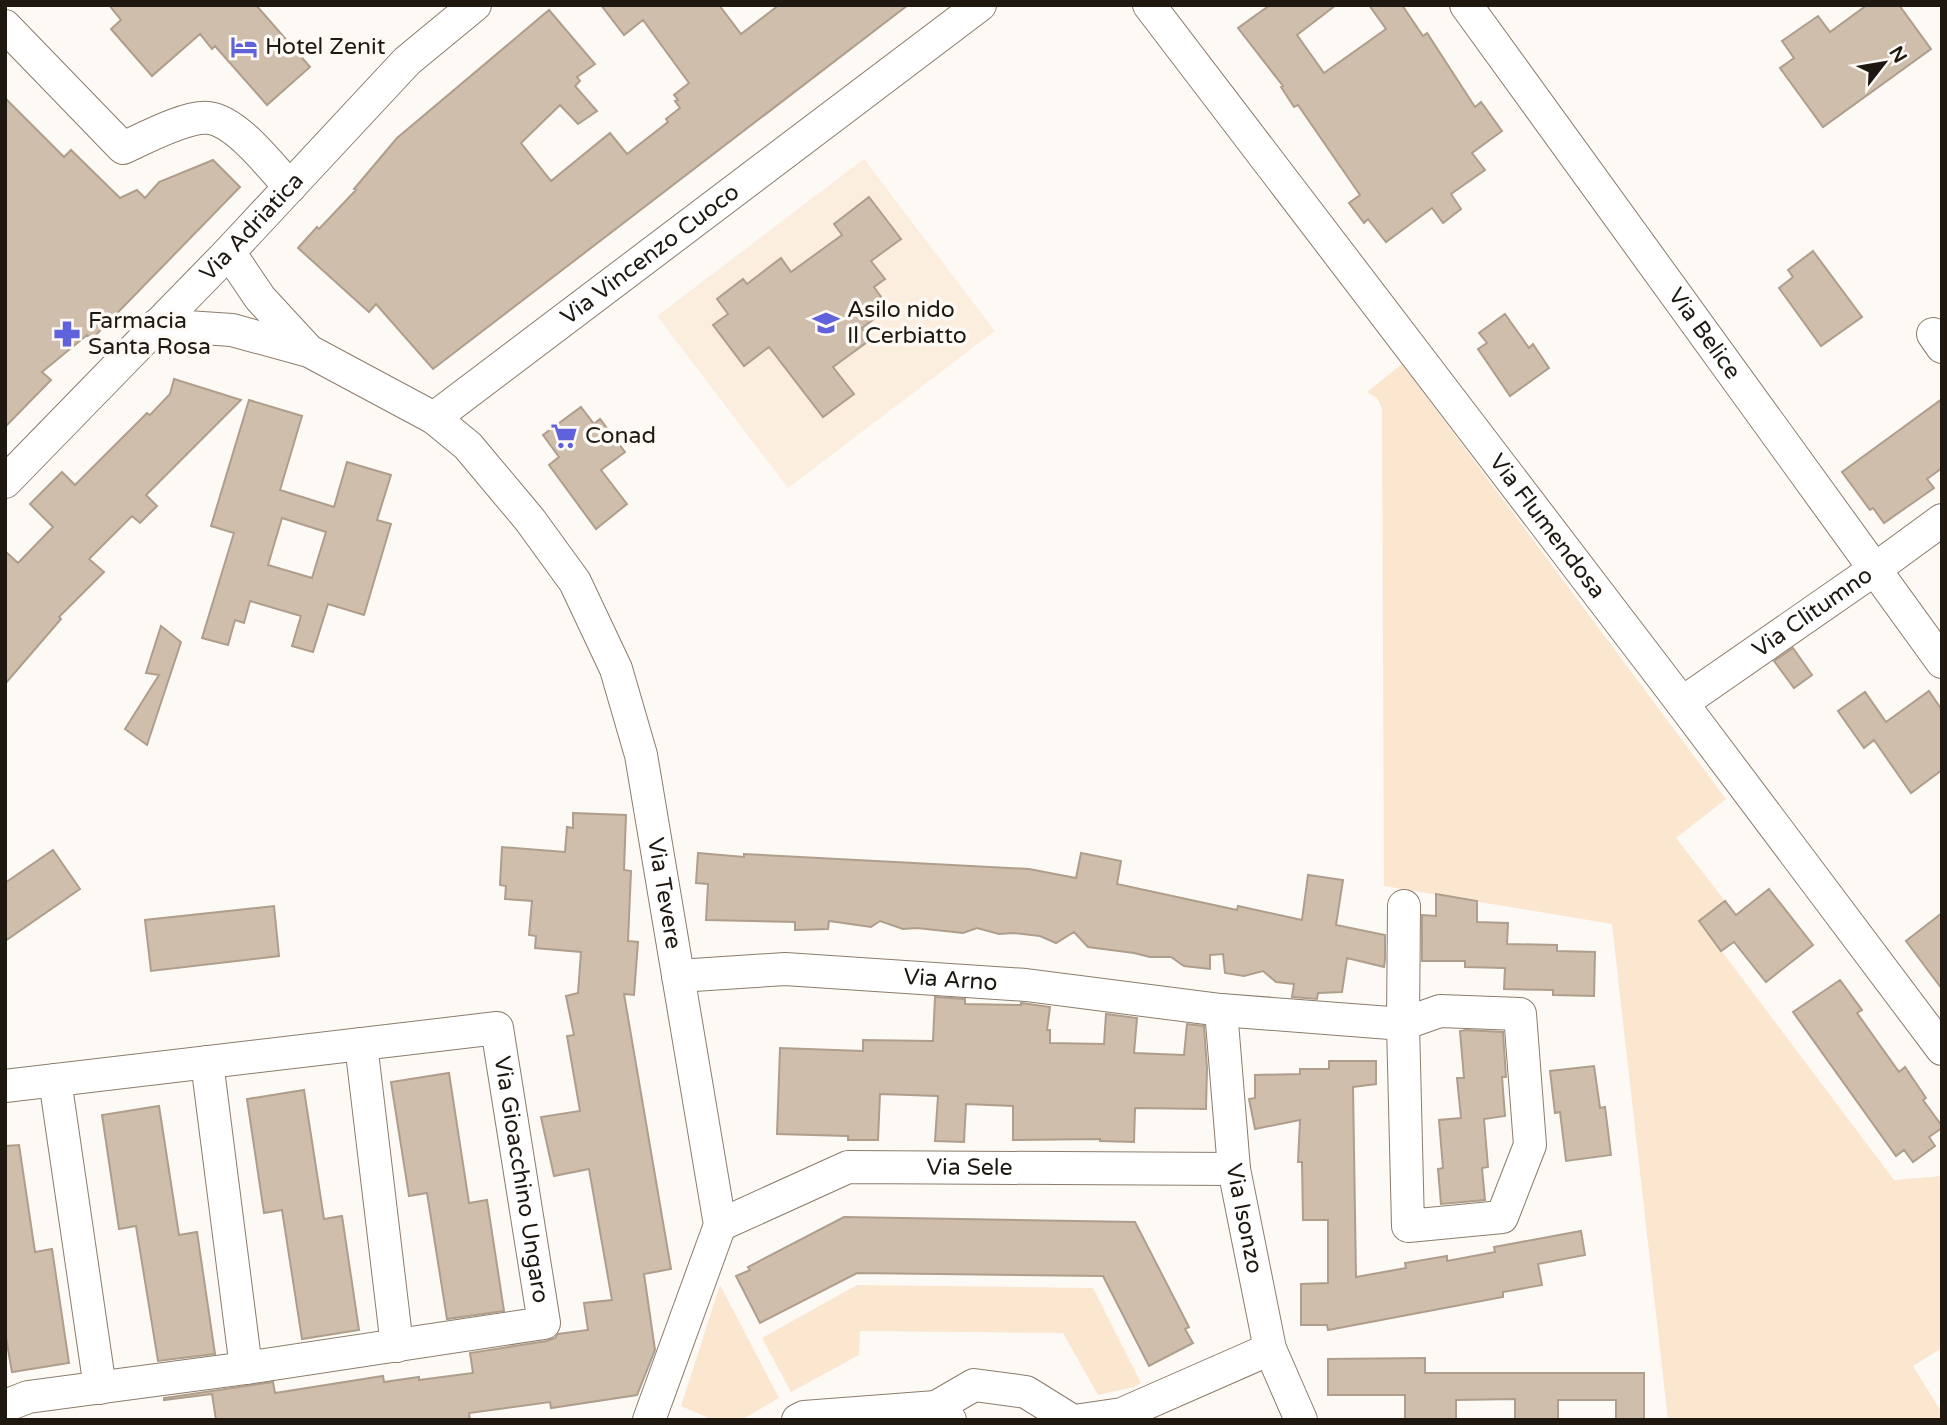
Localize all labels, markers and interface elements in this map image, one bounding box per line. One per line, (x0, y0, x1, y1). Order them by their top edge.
north arrow (1849, 28, 1919, 98)
hotel icon: Hotel Zenit (229, 32, 259, 62)
place label: Hotel Zenit (265, 33, 386, 61)
text: N (1884, 43, 1911, 67)
street label: Via Adriatica (194, 167, 310, 287)
street label: Via Vincenzo Cuoco (555, 178, 745, 331)
street label: Via Belice (1662, 283, 1747, 385)
place label: Asilo nido Il Cerbiatto (847, 296, 967, 350)
place label: Farmacia Santa Rosa (88, 307, 211, 361)
school or university icon: Asilo nido Il Cerbiatto (811, 308, 841, 338)
pharmacy icon: Farmacia Santa Rosa (52, 319, 82, 349)
supermarket icon: Conad (549, 421, 579, 451)
place label: Conad (585, 422, 656, 450)
street label: Via Flumendosa (1483, 448, 1611, 604)
street label: Via Clitumno (1747, 561, 1878, 664)
street label: Via Tevere (641, 836, 687, 951)
street label: Via Arno (902, 963, 998, 997)
street label: Via Gioacchino Ungaro (488, 1054, 555, 1305)
street label: Via Sele (926, 1153, 1013, 1182)
street label: Via Isonzo (1219, 1161, 1269, 1276)

